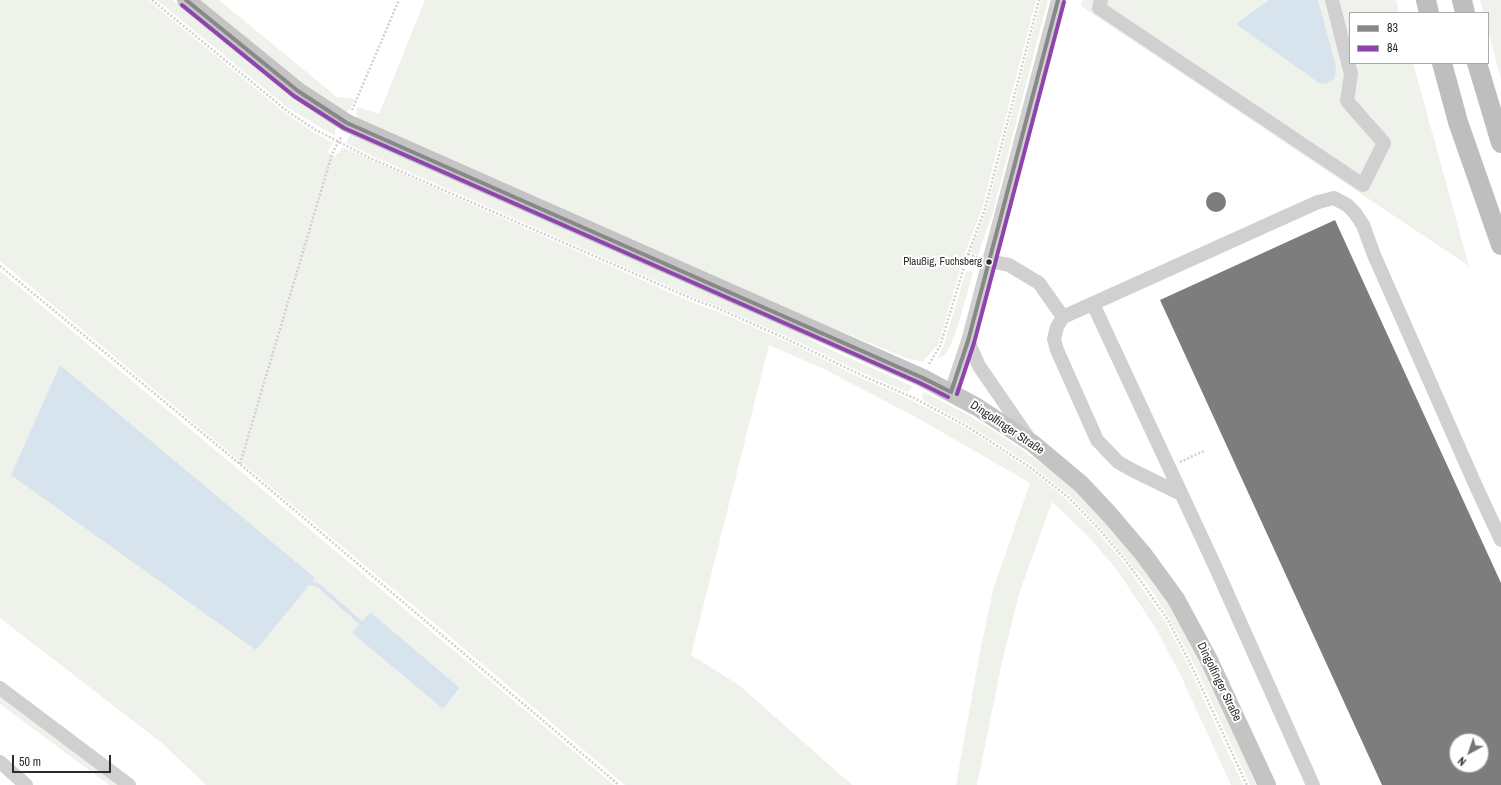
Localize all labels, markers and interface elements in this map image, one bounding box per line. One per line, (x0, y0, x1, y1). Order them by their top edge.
legend (1349, 12, 1489, 64)
text: 83 (1387, 20, 1398, 36)
text: 84 (1387, 40, 1398, 56)
place label: Plaußig, Fuchsberg (903, 255, 982, 269)
marker: Plaußig, Fuchsberg (984, 257, 994, 267)
street label: Dingolfinger Straße (967, 398, 1047, 458)
street label: Dingolfinger Straße (1194, 640, 1244, 724)
north arrow (1449, 733, 1489, 773)
scale bar (14, 747, 113, 773)
text: 50 m (19, 754, 41, 770)
text: N (1455, 754, 1469, 769)

